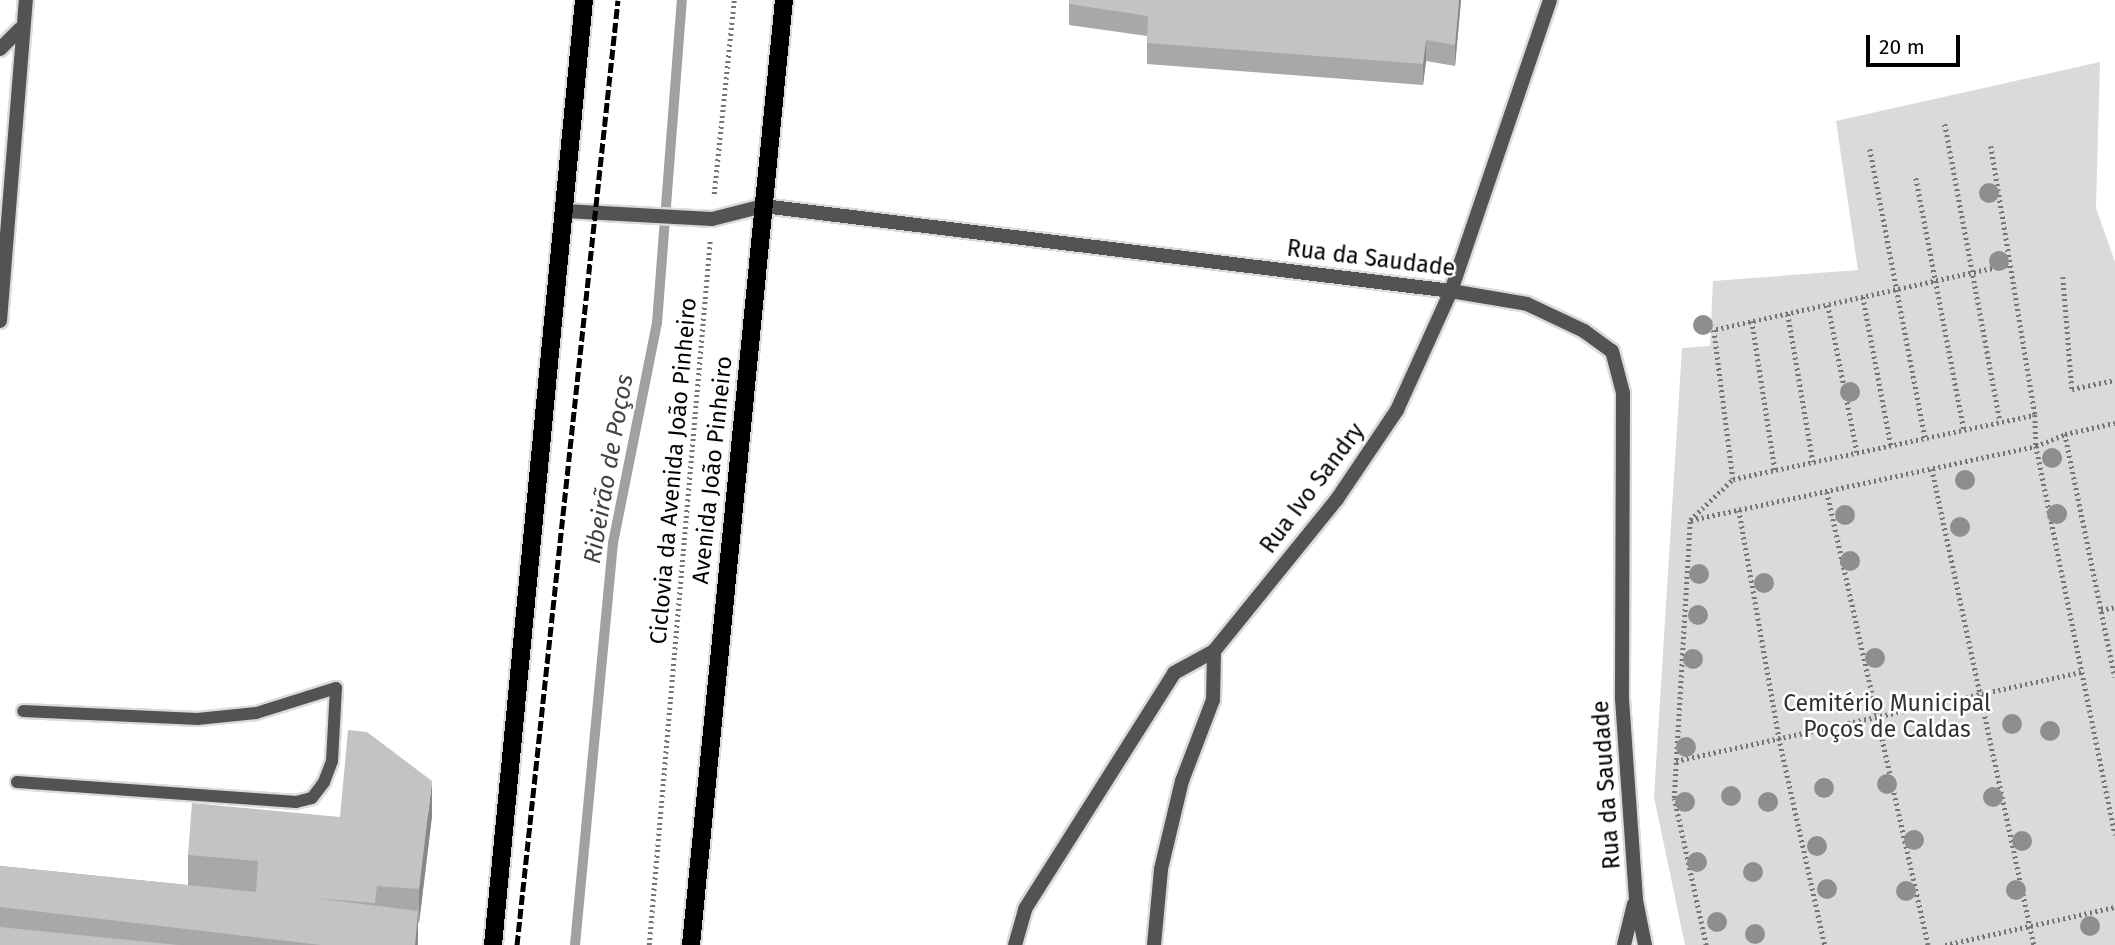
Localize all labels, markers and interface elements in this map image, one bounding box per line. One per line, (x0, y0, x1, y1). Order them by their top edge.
scale bar (1870, 21, 1965, 65)
text: 20 m (1879, 34, 1925, 60)
street label: Rua da Saudade (1285, 234, 1457, 282)
street label: Ciclovia da Avenida João Pinheiro (644, 296, 702, 646)
street label: Avenida João Pinheiro (686, 355, 738, 585)
water label: Ribeirão de Poços (578, 372, 640, 566)
street label: Rua Ivo Sandry (1254, 417, 1370, 559)
park label: Cemitério Municipal Poços de Caldas (1783, 689, 1991, 743)
street label: Rua da Saudade (1586, 700, 1626, 870)

